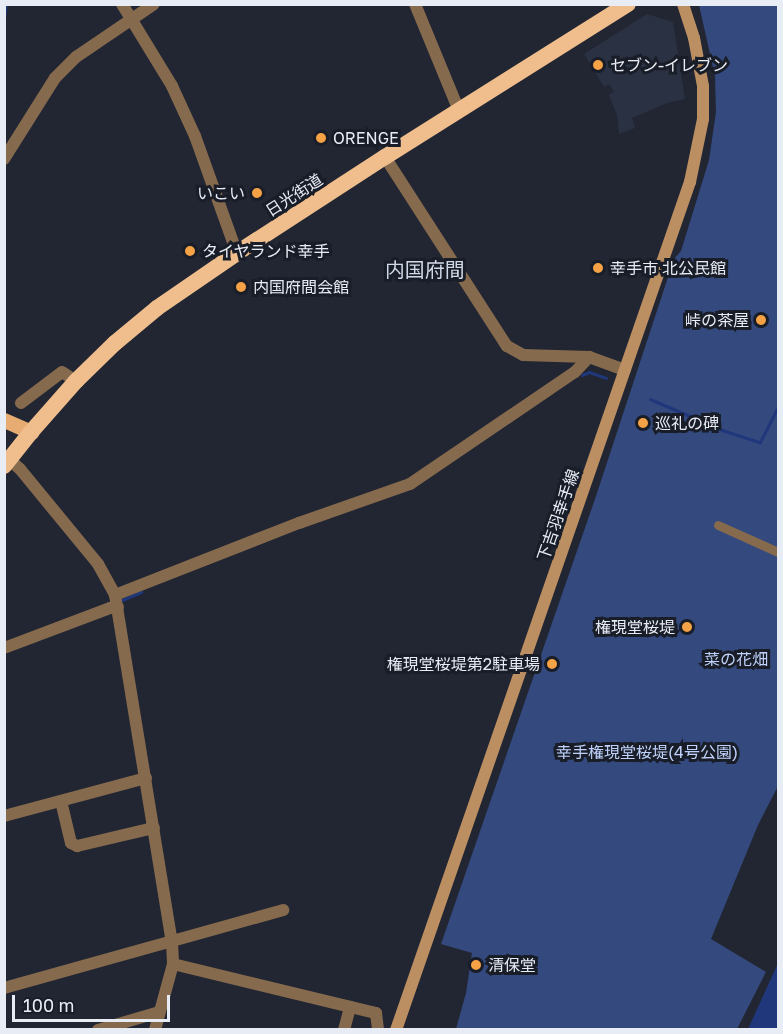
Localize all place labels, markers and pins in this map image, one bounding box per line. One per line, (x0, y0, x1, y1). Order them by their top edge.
place label: セブン-イレブン (610, 55, 728, 75)
marker: セブン-イレブン (591, 58, 605, 72)
place label: ORENGE (333, 128, 399, 148)
marker: ORENGE (314, 131, 328, 145)
place label: いこい (197, 183, 245, 203)
marker: いこい (250, 186, 264, 200)
place label: タイヤランド幸手 (202, 241, 330, 261)
marker: タイヤランド幸手 (183, 244, 197, 258)
place label: 幸手市 北公民館 (610, 258, 726, 278)
marker: 幸手市 北公民館 (591, 261, 605, 275)
place label: 内国府間会館 (253, 277, 349, 297)
marker: 内国府間会館 (234, 280, 248, 294)
place label: 峠の茶屋 (685, 310, 749, 330)
marker: 峠の茶屋 (754, 313, 768, 327)
place label: 巡礼の碑 (655, 413, 719, 433)
marker: 巡礼の碑 (636, 416, 650, 430)
place label: 権現堂桜堤 (595, 617, 675, 637)
marker: 権現堂桜堤 (680, 620, 694, 634)
place label: 権現堂桜堤第2駐車場 (387, 654, 540, 674)
marker: 権現堂桜堤第2駐車場 (545, 657, 559, 671)
place label: 清保堂 (488, 955, 536, 975)
marker: 清保堂 (469, 958, 483, 972)

